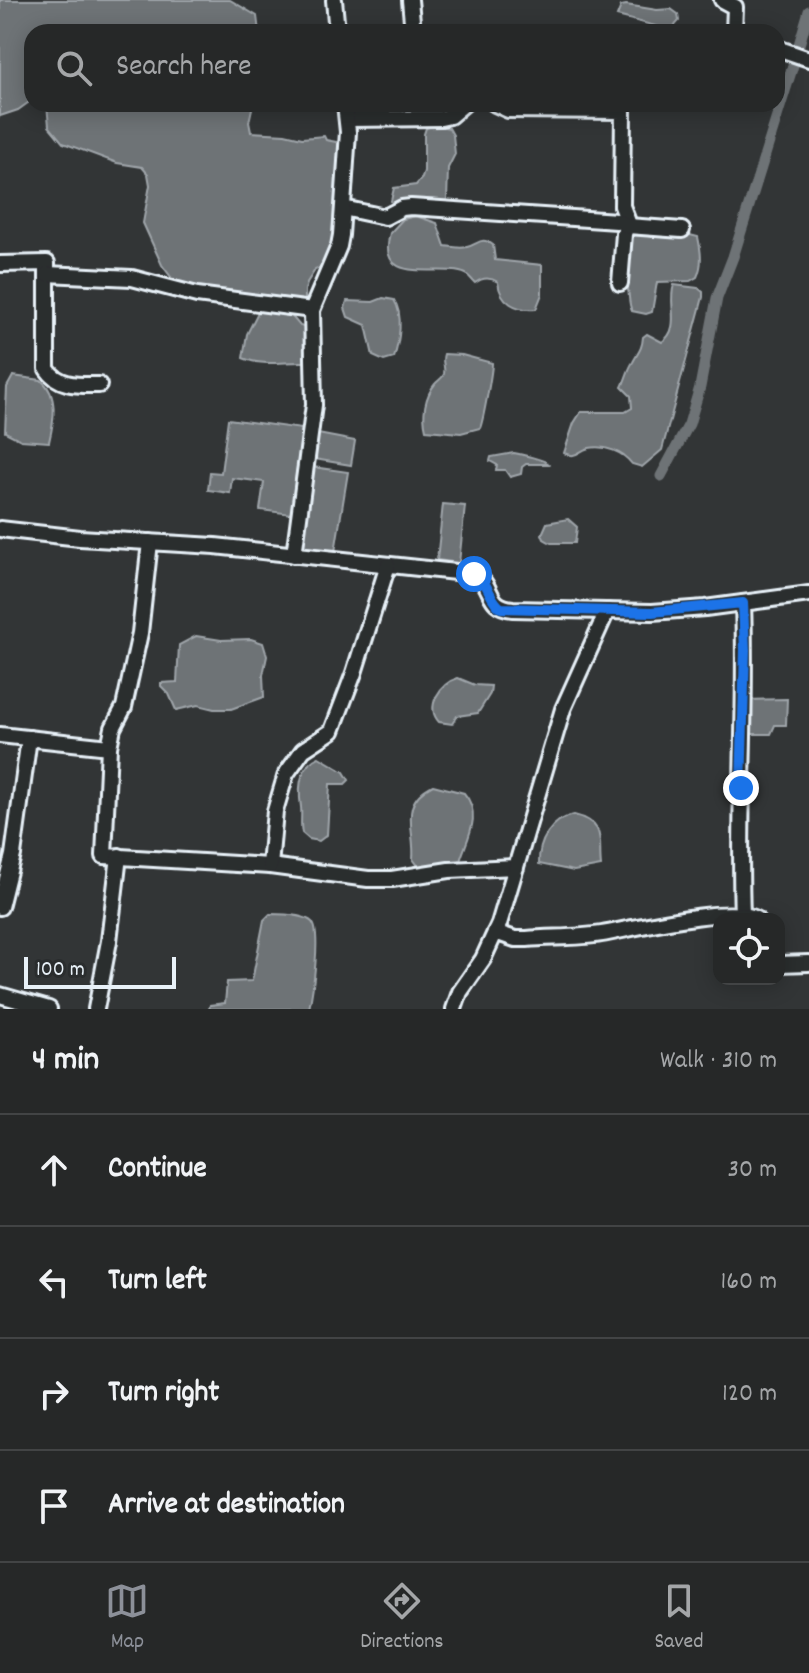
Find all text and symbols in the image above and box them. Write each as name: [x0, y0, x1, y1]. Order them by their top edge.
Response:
search box: [24, 24, 785, 112]
icon: search: [52, 46, 96, 90]
text: Search here: [116, 47, 252, 90]
route start: [456, 556, 492, 592]
route end: [723, 770, 759, 806]
map controls: [713, 913, 785, 985]
button: locate: [713, 913, 785, 985]
scale bar: [24, 953, 176, 989]
text: 100 m: [36, 955, 85, 986]
text: 4 min: [32, 1037, 99, 1086]
text: Walk · 310 m: [660, 1043, 777, 1080]
icon: ahead: [32, 1148, 76, 1192]
text: Continue: [108, 1149, 207, 1192]
text: 30 m: [727, 1152, 777, 1189]
icon: left: [32, 1260, 76, 1304]
text: Turn left: [108, 1261, 207, 1304]
text: 160 m: [721, 1264, 777, 1301]
icon: right: [32, 1372, 76, 1416]
text: Turn right: [108, 1373, 219, 1416]
text: 120 m: [722, 1376, 777, 1413]
icon: arrive: [32, 1484, 76, 1528]
text: Arrive at destination: [108, 1485, 345, 1528]
tab: Map: [105, 1579, 149, 1658]
tab: Directions: [360, 1579, 444, 1658]
tab: Saved: [654, 1579, 704, 1658]

